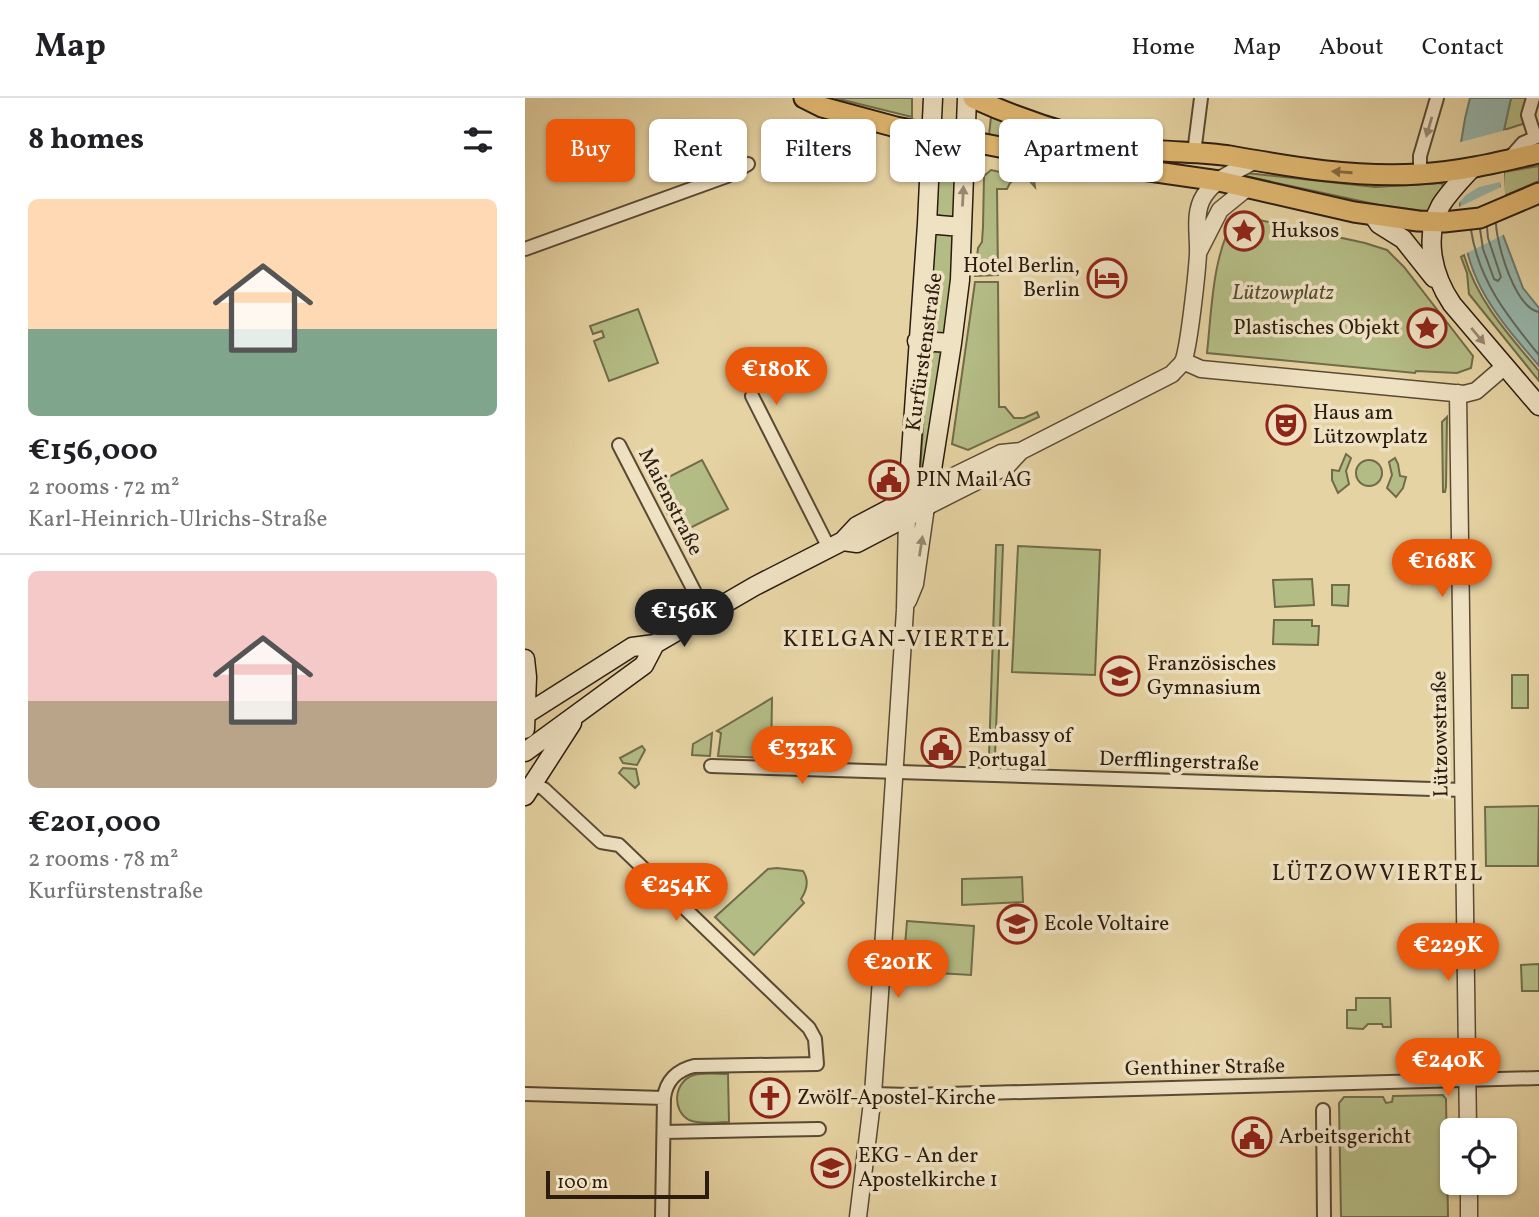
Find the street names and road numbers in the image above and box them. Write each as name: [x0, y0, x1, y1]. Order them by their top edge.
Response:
street label: Kurfürstenstraße: [900, 271, 950, 433]
street label: Maienstraße: [631, 443, 709, 561]
street label: Lützowstraße: [1425, 670, 1457, 798]
street label: Derfflingerstraße: [1098, 745, 1260, 779]
street label: Genthiner Straße: [1125, 1052, 1285, 1084]

